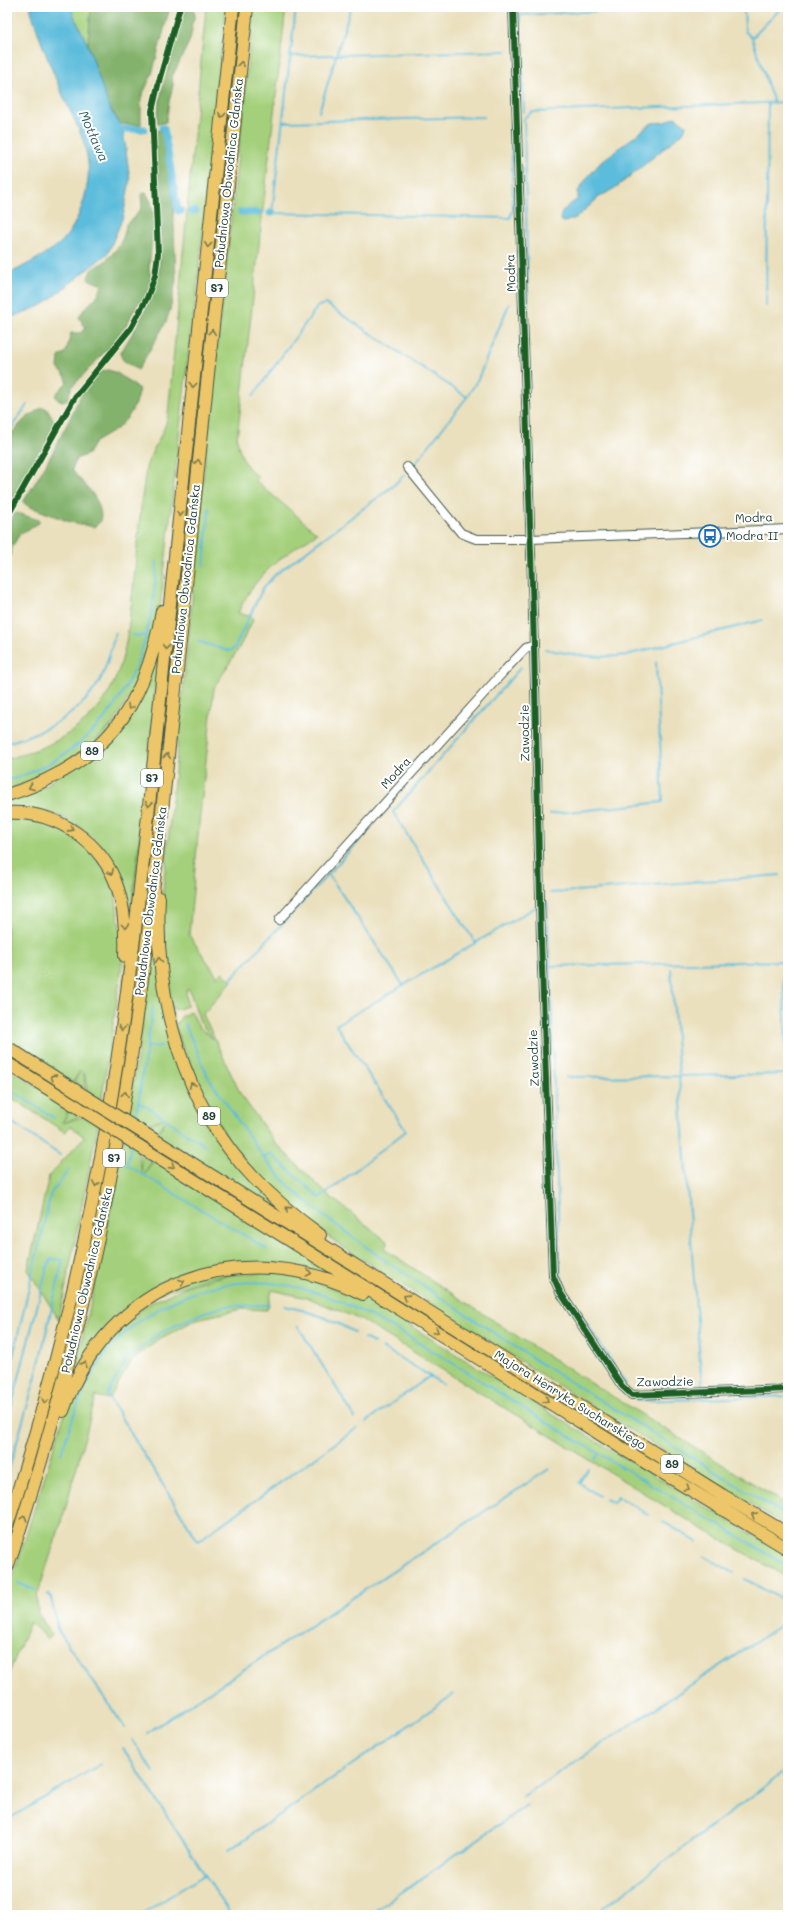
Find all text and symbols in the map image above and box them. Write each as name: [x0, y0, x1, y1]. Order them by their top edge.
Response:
one-way arrow: [236, 61, 245, 67]
street label: Południowa Obwodnica Gdańska: [210, 77, 246, 269]
water label: Motława: [76, 108, 113, 164]
one-way arrow: [217, 112, 226, 118]
one-way arrow: [204, 242, 213, 248]
street label: Modra: [501, 254, 519, 292]
road number: S7: [206, 279, 228, 297]
one-way arrow: [207, 329, 216, 335]
one-way arrow: [189, 382, 198, 388]
one-way arrow: [194, 459, 203, 465]
street label: Południowa Obwodnica Gdańska: [167, 483, 203, 675]
street label: Modra: [735, 508, 773, 526]
one-way arrow: [176, 511, 185, 517]
bus stop icon: Modra II: [697, 523, 723, 549]
place label: Modra II: [726, 527, 778, 543]
one-way arrow: [162, 644, 171, 650]
one-way arrow: [128, 703, 135, 710]
street label: Zawodzie: [516, 704, 532, 762]
road number: 89: [81, 742, 103, 760]
one-way arrow: [163, 753, 172, 759]
street label: Modra: [377, 753, 414, 792]
road number: S7: [141, 769, 163, 787]
one-way arrow: [28, 783, 35, 791]
one-way arrow: [145, 801, 154, 807]
street label: Południowa Obwodnica Gdańska: [130, 805, 170, 996]
one-way arrow: [66, 824, 73, 831]
one-way arrow: [106, 868, 113, 875]
one-way arrow: [121, 923, 130, 929]
one-way arrow: [155, 957, 164, 963]
one-way arrow: [118, 1025, 127, 1031]
street label: Zawodzie: [524, 1029, 542, 1087]
one-way arrow: [50, 1074, 57, 1081]
one-way arrow: [189, 1082, 197, 1089]
one-way arrow: [120, 1091, 129, 1098]
road number: 89: [198, 1107, 220, 1125]
road number: S7: [103, 1149, 125, 1167]
one-way arrow: [168, 1161, 175, 1169]
one-way arrow: [92, 1181, 100, 1187]
street label: Południowa Obwodnica Gdańska: [57, 1185, 115, 1374]
one-way arrow: [285, 1207, 292, 1214]
one-way arrow: [306, 1268, 312, 1276]
one-way arrow: [178, 1278, 185, 1286]
one-way arrow: [403, 1295, 410, 1302]
one-way arrow: [432, 1326, 439, 1334]
street label: Majora Henryka Sucharskiego: [492, 1346, 649, 1453]
one-way arrow: [80, 1361, 87, 1368]
street label: Zawodzie: [636, 1373, 694, 1389]
one-way arrow: [542, 1396, 549, 1403]
one-way arrow: [41, 1397, 50, 1404]
road number: 89: [661, 1455, 683, 1473]
one-way arrow: [683, 1484, 690, 1491]
one-way arrow: [751, 1512, 758, 1519]
one-way arrow: [19, 1514, 28, 1521]

